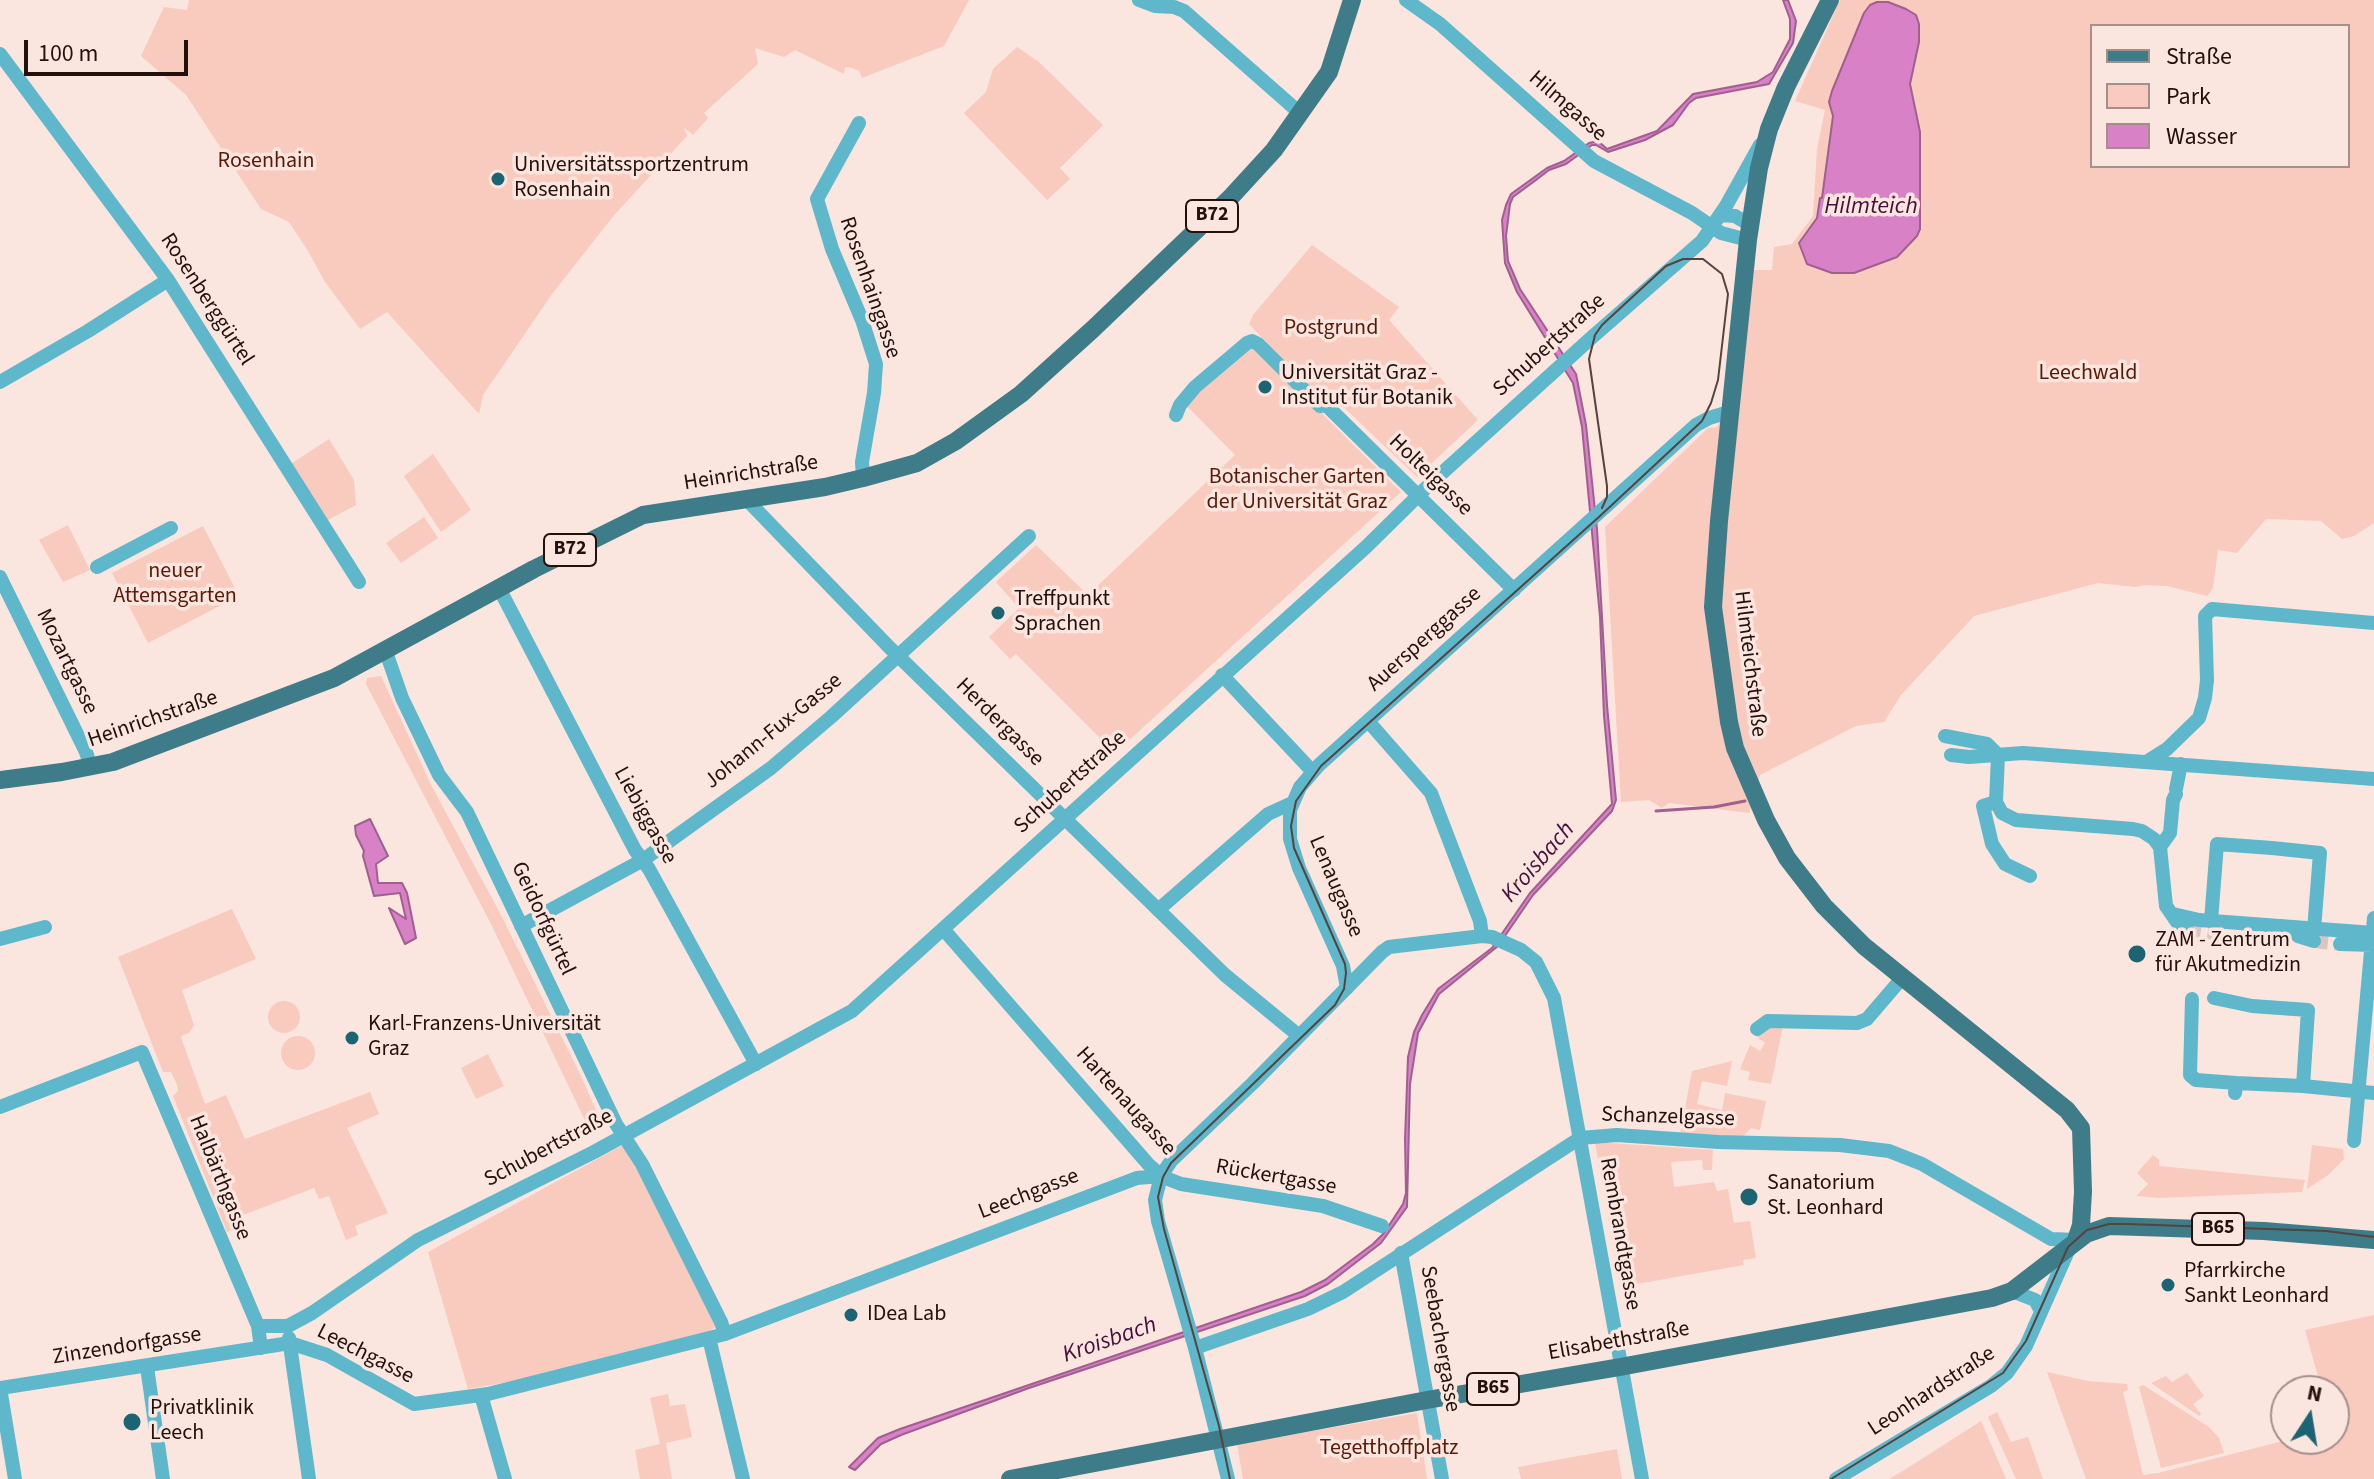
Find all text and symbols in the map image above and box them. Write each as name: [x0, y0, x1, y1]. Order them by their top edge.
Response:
scale bar: [28, 24, 192, 74]
legend: [2090, 24, 2350, 168]
text: 100 m: [38, 36, 98, 71]
text: Straße: [2166, 39, 2232, 74]
street label: Hilmgasse: [1523, 66, 1611, 148]
text: Park: [2166, 79, 2211, 114]
text: Wasser: [2166, 119, 2237, 154]
park label: Rosenhain: [218, 149, 314, 175]
place label: Universitätssportzentrum Rosenhain: [514, 153, 749, 204]
marker: Universitätssportzentrum Rosenhain: [489, 170, 507, 188]
water label: Hilmteich: [1824, 194, 1918, 222]
road number: B72: [1186, 200, 1238, 232]
street label: Rosenhaingasse: [832, 214, 906, 362]
street label: Rosenberggürtel: [153, 229, 259, 371]
street label: Schubertstraße: [1489, 289, 1611, 403]
park label: Postgrund: [1284, 316, 1378, 342]
place label: Universität Graz - Institut für Botanik: [1281, 361, 1453, 412]
park label: Leechwald: [2039, 361, 2137, 387]
marker: Universität Graz - Institut für Botanik: [1256, 378, 1274, 396]
street label: Holteigasse: [1383, 430, 1477, 522]
street label: Heinrichstraße: [682, 450, 820, 498]
park label: Botanischer Garten der Universität Graz: [1207, 465, 1387, 516]
road number: B72: [544, 534, 596, 566]
park label: neuer Attemsgarten: [113, 559, 237, 610]
street label: Auersperggasse: [1363, 582, 1487, 698]
place label: Treffpunkt Sprachen: [1014, 587, 1110, 638]
street label: Hilmteichstraße: [1727, 589, 1771, 739]
marker: Treffpunkt Sprachen: [989, 604, 1007, 622]
street label: Mozartgasse: [29, 605, 103, 719]
street label: Johann-Fux-Gasse: [700, 668, 848, 796]
street label: Herdergasse: [949, 673, 1049, 773]
street label: Heinrichstraße: [85, 685, 221, 755]
street label: Schubertstraße: [1010, 726, 1132, 840]
street label: Liebiggasse: [607, 763, 681, 869]
water label: Kroisbach: [1496, 817, 1582, 909]
street label: Lenaugasse: [1302, 832, 1368, 942]
street label: Geidorfgürtel: [504, 858, 580, 980]
place label: ZAM - Zentrum für Akutmedizin: [2155, 928, 2301, 980]
marker: ZAM - Zentrum für Akutmedizin: [2126, 943, 2148, 965]
place label: Karl-Franzens-Universität Graz: [368, 1012, 601, 1064]
marker: Karl-Franzens-Universität Graz: [343, 1029, 361, 1047]
street label: Hartenaugasse: [1069, 1042, 1181, 1162]
street label: Schanzelgasse: [1601, 1102, 1735, 1134]
street label: Schubertstraße: [480, 1104, 618, 1194]
street label: Halbärthgasse: [182, 1112, 256, 1244]
street label: Rückertgasse: [1214, 1154, 1338, 1202]
street label: Rembrandtgasse: [1593, 1156, 1645, 1312]
street label: Leechgasse: [975, 1164, 1083, 1226]
place label: Sanatorium St. Leonhard: [1767, 1171, 1884, 1222]
marker: Sanatorium St. Leonhard: [1738, 1186, 1760, 1208]
road number: B65: [2192, 1213, 2244, 1245]
place label: Pfarrkirche Sankt Leonhard: [2184, 1259, 2329, 1310]
street label: Seebachergasse: [1413, 1264, 1465, 1414]
marker: Pfarrkirche Sankt Leonhard: [2159, 1276, 2177, 1294]
place label: IDea Lab: [867, 1302, 946, 1328]
marker: IDea Lab: [842, 1306, 860, 1324]
water label: Kroisbach: [1059, 1311, 1161, 1371]
street label: Elisabethstraße: [1546, 1317, 1692, 1367]
street label: Leechgasse: [312, 1319, 418, 1391]
street label: Zinzendorfgasse: [51, 1322, 203, 1372]
street label: Leonhardstraße: [1864, 1341, 2000, 1443]
road number: B65: [1467, 1373, 1519, 1405]
north arrow: [2270, 1375, 2350, 1455]
text: N: [2304, 1376, 2325, 1411]
place label: Privatklinik Leech: [150, 1396, 254, 1448]
marker: Privatklinik Leech: [121, 1411, 143, 1433]
park label: Tegetthoffplatz: [1320, 1436, 1458, 1462]

